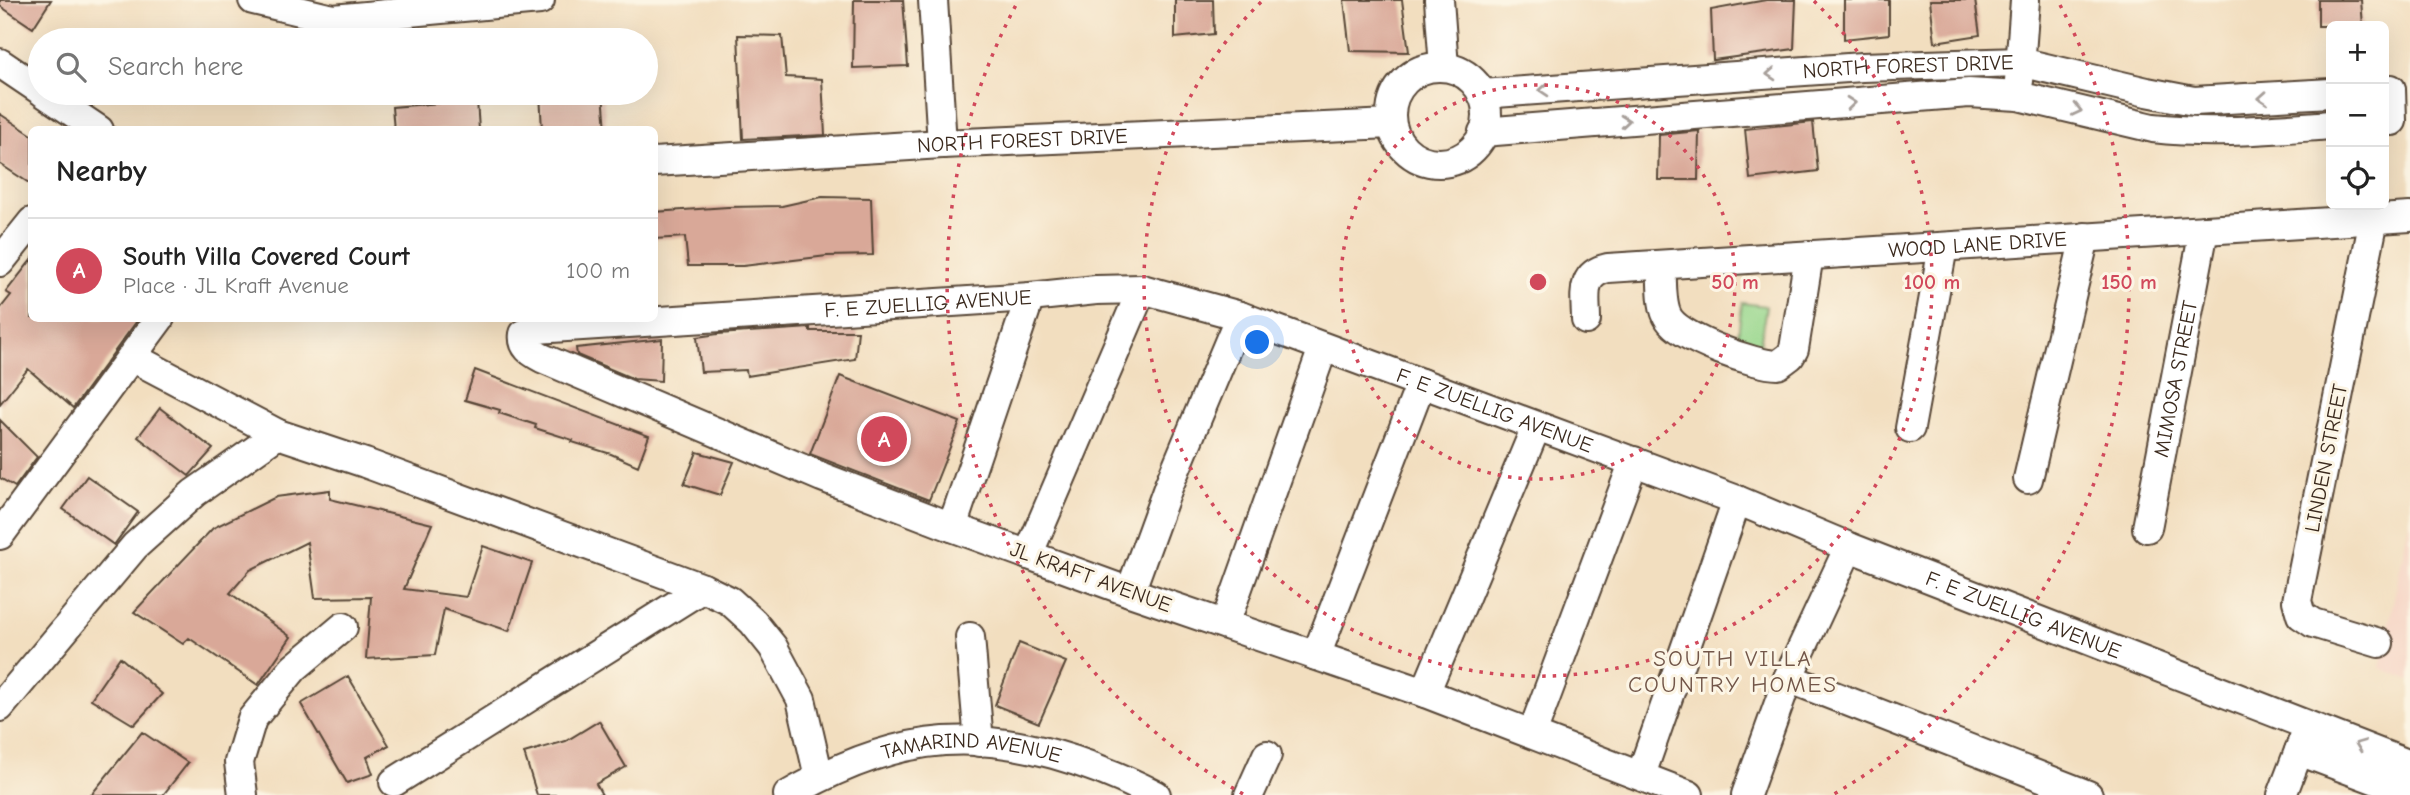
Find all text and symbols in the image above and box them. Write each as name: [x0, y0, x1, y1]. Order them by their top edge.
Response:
map controls: [2326, 21, 2389, 210]
button: +: [2326, 21, 2389, 84]
search box: [28, 28, 658, 105]
icon: search: [52, 48, 90, 86]
street label: NORTH FOREST DRIVE: [1802, 50, 2014, 83]
text: Search here: [108, 52, 243, 82]
one-way arrow: [1765, 66, 1776, 81]
one-way arrow: [1538, 82, 1549, 97]
button: −: [2326, 84, 2389, 147]
one-way arrow: [2257, 90, 2268, 105]
one-way arrow: [1846, 96, 1857, 111]
one-way arrow: [2071, 102, 2083, 116]
one-way arrow: [1619, 114, 1630, 129]
street label: NORTH FOREST DRIVE: [916, 124, 1128, 158]
button: locate: [2326, 147, 2389, 210]
text: Nearby: [56, 154, 147, 189]
street label: WOOD LANE DRIVE: [1887, 227, 2067, 262]
text: South Villa Covered Court: [123, 242, 410, 272]
text: A: [73, 257, 85, 284]
text: 100 m: [566, 257, 630, 284]
centre of rings: [1526, 270, 1550, 294]
text: 50 m: [1711, 270, 1759, 294]
text: 100 m: [1904, 270, 1960, 294]
text: 150 m: [2101, 270, 2157, 294]
text: Place · JL Kraft Avenue: [123, 272, 349, 299]
street label: F. E ZUELLIG AVENUE: [824, 285, 1032, 322]
street label: MIMOSA STREET: [2149, 298, 2202, 459]
your location: [1240, 325, 1274, 359]
street label: F. E ZUELLIG AVENUE: [1393, 363, 1596, 458]
street label: LINDEN STREET: [2300, 382, 2352, 534]
pin: A: [861, 413, 907, 465]
street label: JL KRAFT AVENUE: [1007, 537, 1175, 617]
street label: F. E ZUELLIG AVENUE: [1922, 566, 2124, 664]
district label: SOUTH VILLA COUNTRY HOMES: [1628, 645, 1838, 698]
street label: TAMARIND AVENUE: [878, 728, 1064, 768]
one-way arrow: [2354, 740, 2366, 754]

